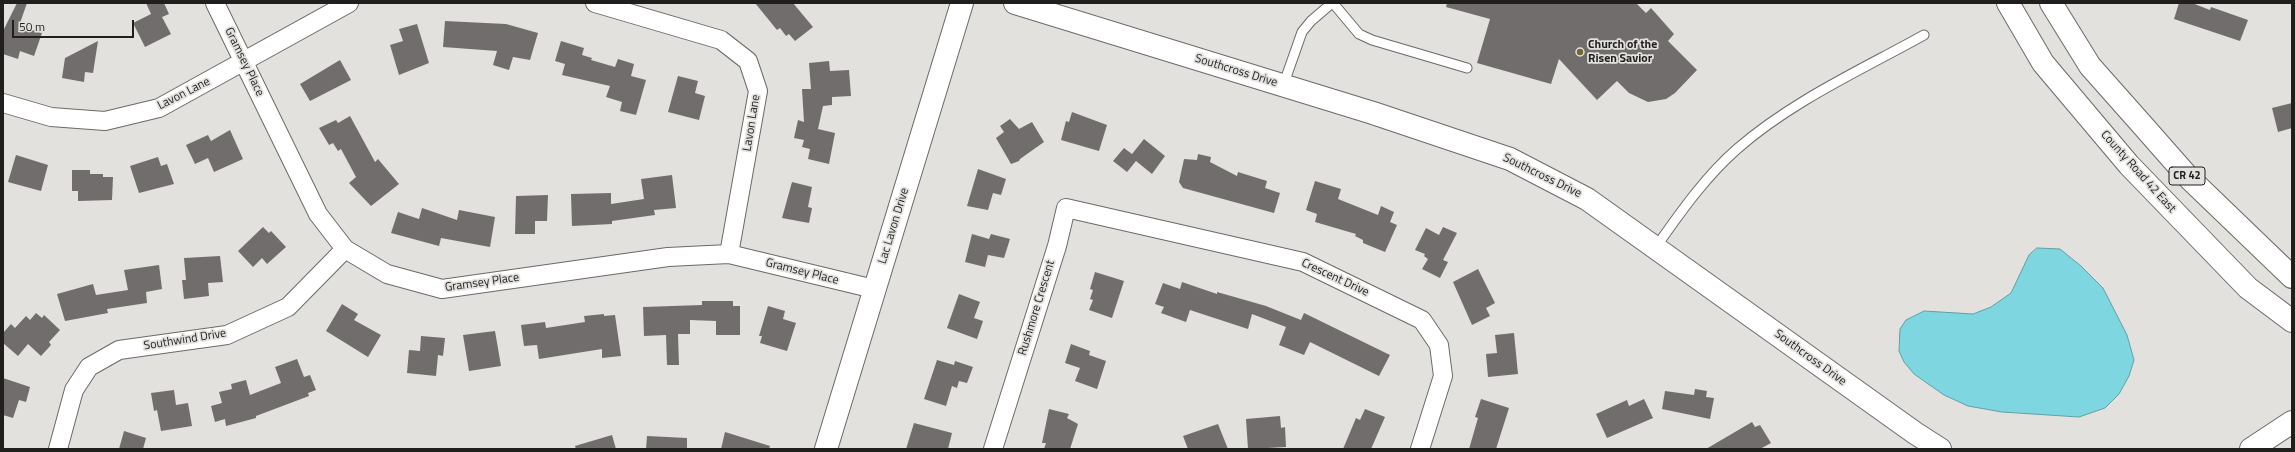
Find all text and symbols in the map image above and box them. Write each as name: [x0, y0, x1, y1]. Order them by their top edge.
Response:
scale bar: [14, 12, 136, 38]
text: 50 m: [19, 17, 45, 36]
street label: Gramsey Place: [221, 25, 267, 99]
place label: Church of the Risen Savior: [1588, 38, 1657, 66]
marker: Church of the Risen Savior: [1575, 47, 1585, 57]
street label: Southcross Drive: [1193, 52, 1279, 90]
street label: Lavon Lane: [155, 75, 213, 113]
street label: Lavon Lane: [740, 94, 764, 152]
street label: County Road 42 East: [2097, 128, 2179, 216]
street label: Southcross Drive: [1500, 151, 1584, 201]
road number: CR 42: [2169, 167, 2205, 185]
street label: Lac Lavon Drive: [876, 186, 912, 266]
street label: Gramsey Place: [764, 256, 840, 288]
street label: Crescent Drive: [1299, 256, 1371, 300]
street label: Rushmore Crescent: [1016, 259, 1058, 357]
street label: Gramsey Place: [444, 271, 520, 295]
street label: Southwind Drive: [143, 326, 227, 354]
street label: Southcross Drive: [1771, 327, 1849, 389]

